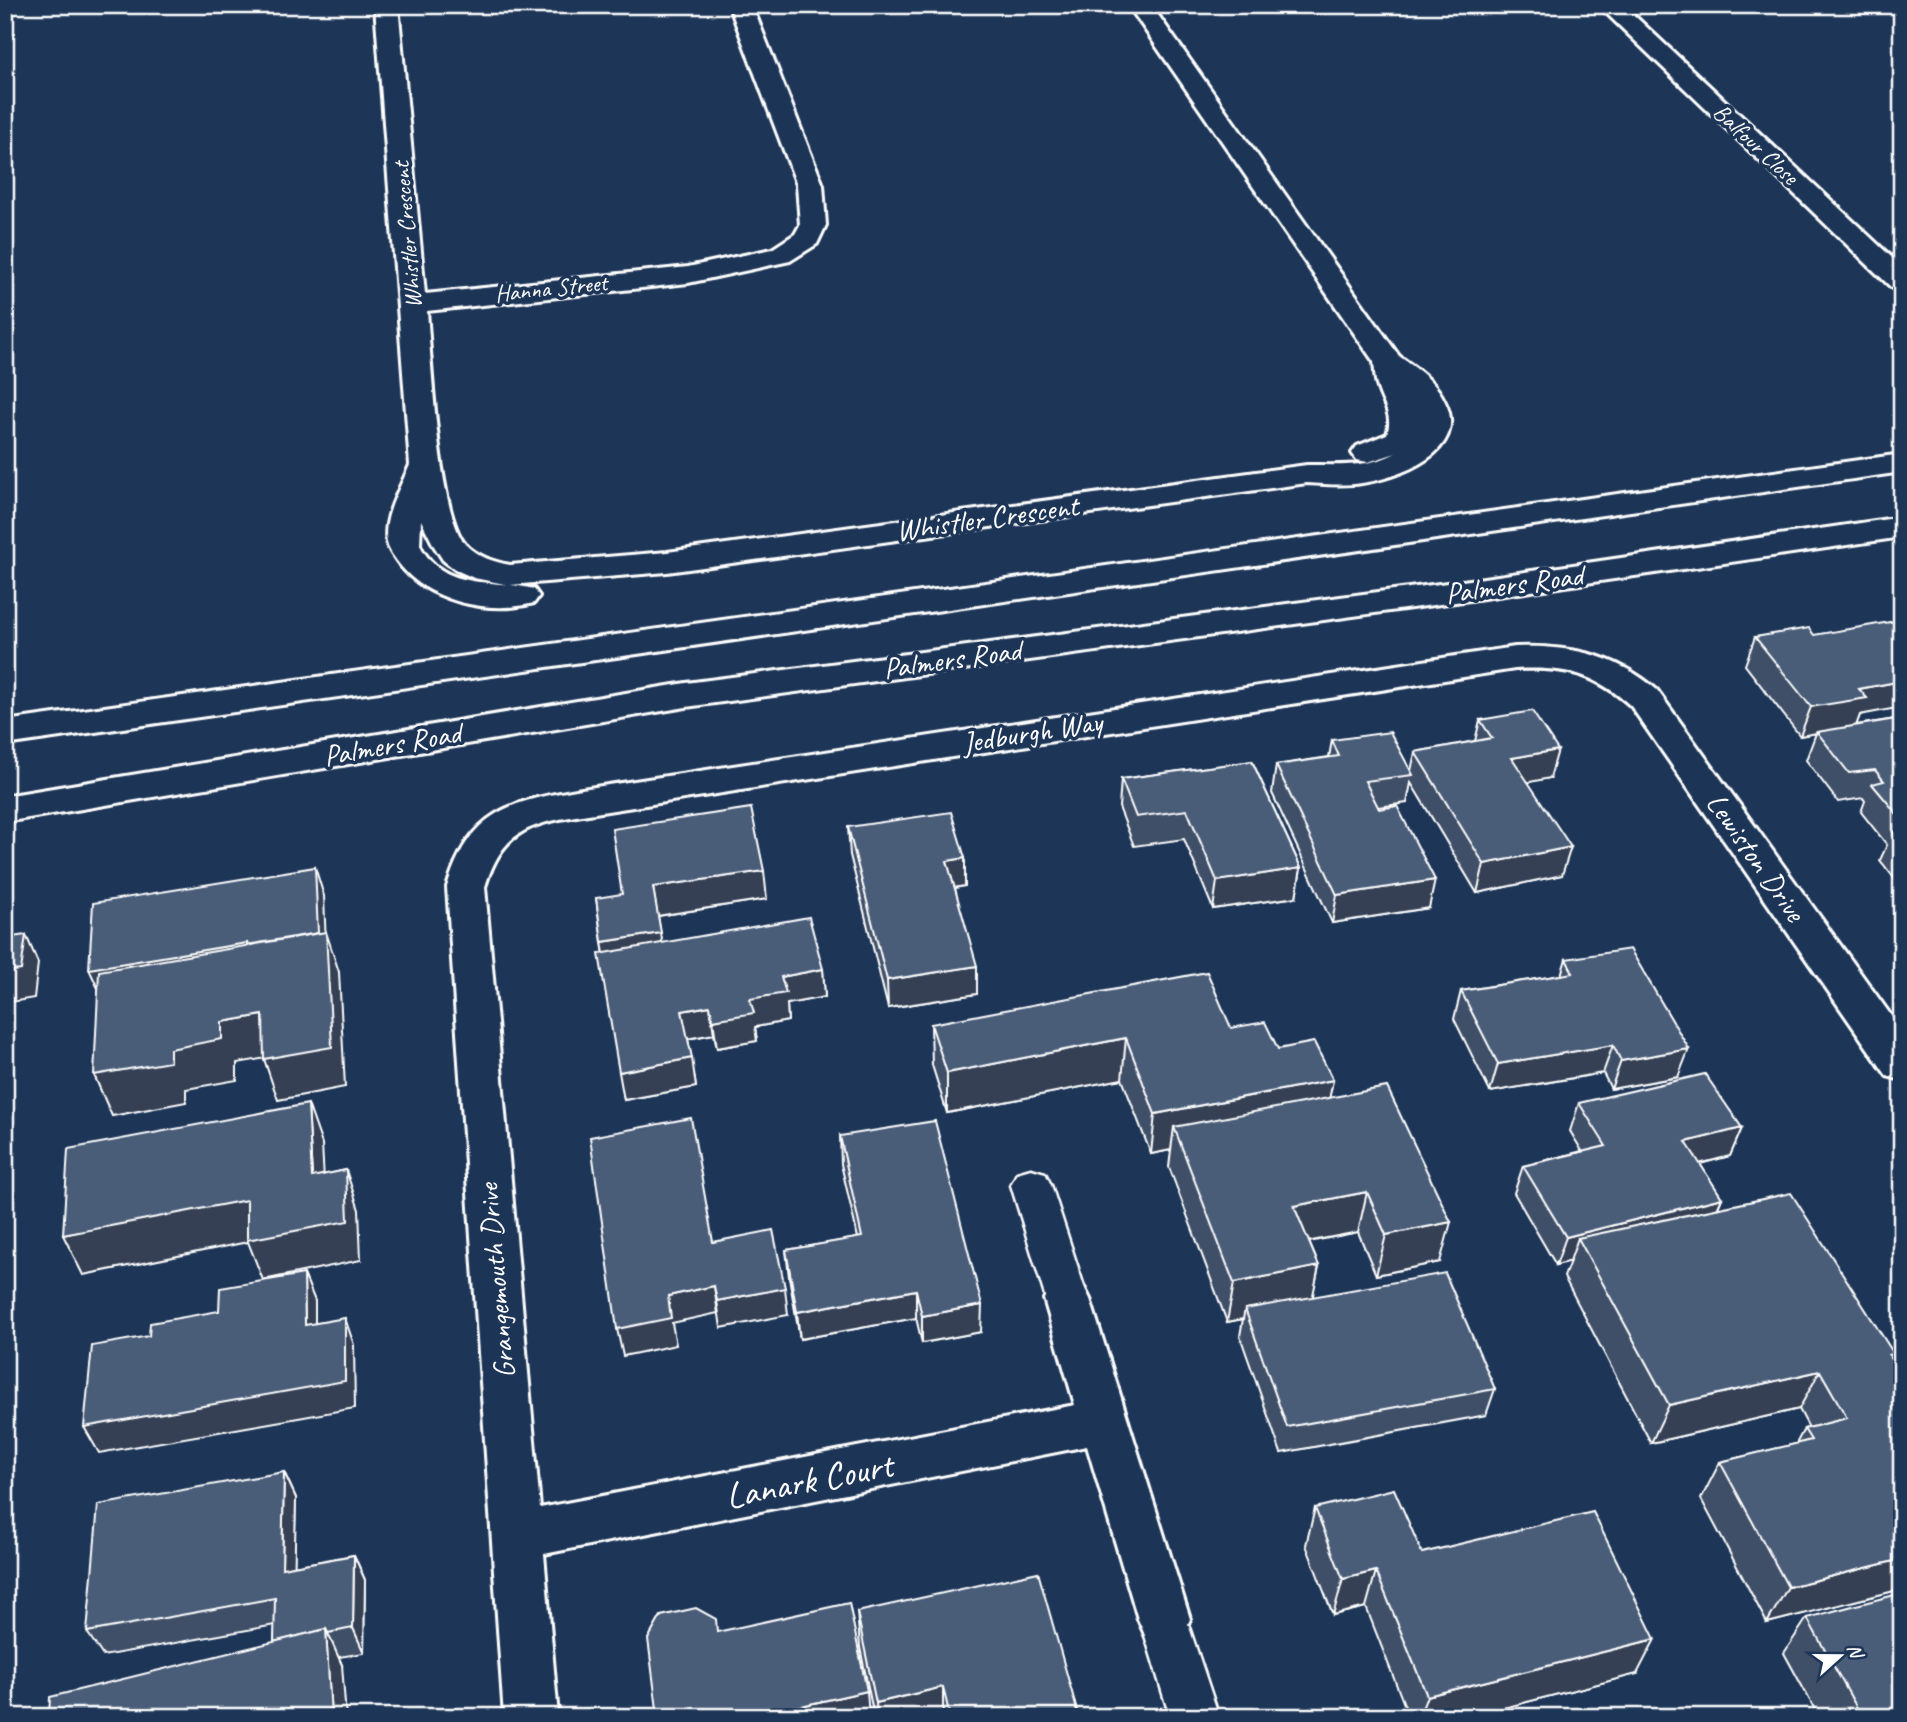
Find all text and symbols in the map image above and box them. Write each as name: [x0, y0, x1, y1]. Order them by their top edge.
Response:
street label: Balfour Close: [1707, 97, 1807, 193]
street label: Whistler Crescent: [385, 158, 428, 310]
street label: Hanna Street: [493, 267, 611, 309]
street label: Whistler Crescent: [893, 486, 1084, 550]
street label: Palmers Road: [1443, 555, 1589, 612]
street label: Palmers Road: [881, 630, 1027, 687]
street label: Jedburgh Way: [957, 702, 1107, 762]
street label: Palmers Road: [320, 713, 468, 775]
street label: Lewiston Drive: [1698, 785, 1815, 931]
street label: Grangemouth Drive: [468, 1180, 523, 1380]
street label: Lanark Court: [722, 1440, 900, 1519]
north arrow: [1806, 1620, 1876, 1690]
text: N: [1842, 1640, 1869, 1663]

